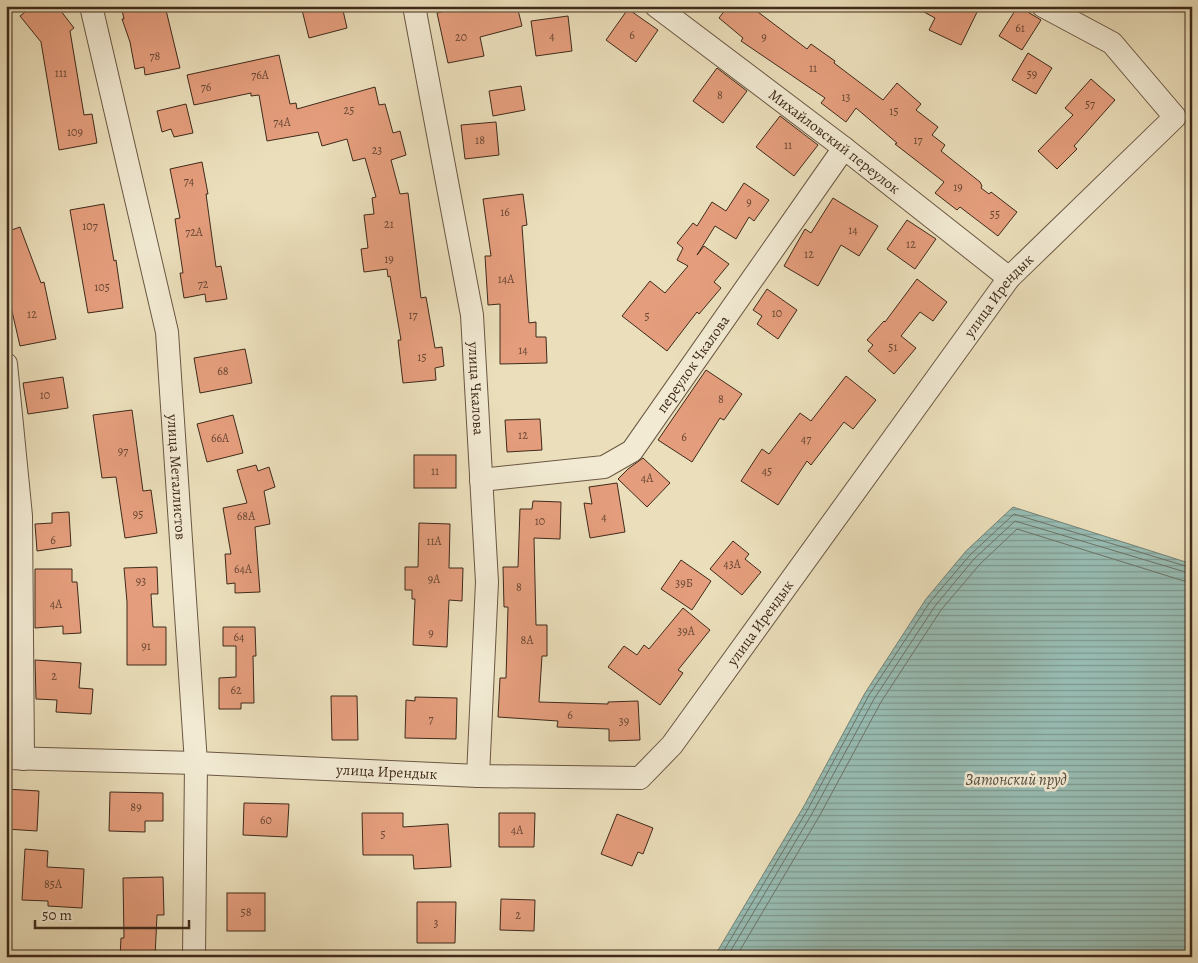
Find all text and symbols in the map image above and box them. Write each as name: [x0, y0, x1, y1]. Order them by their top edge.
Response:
house number: 61: [1015, 20, 1025, 36]
house number: 6: [629, 27, 635, 43]
house number: 4: [549, 28, 555, 44]
house number: 20: [455, 29, 467, 45]
house number: 9: [761, 29, 767, 45]
house number: 78: [150, 48, 161, 64]
house number: 11: [809, 60, 817, 76]
house number: 111: [55, 65, 67, 81]
house number: 59: [1027, 66, 1037, 82]
house number: 76А: [251, 67, 270, 83]
house number: 76: [201, 79, 212, 95]
street label: Михайловский переулок: [764, 85, 904, 199]
house number: 8: [717, 87, 723, 103]
house number: 13: [841, 89, 851, 105]
house number: 57: [1085, 96, 1096, 112]
house number: 25: [344, 102, 354, 118]
house number: 15: [889, 103, 899, 119]
house number: 74А: [273, 114, 292, 130]
house number: 109: [67, 124, 83, 140]
house number: 18: [475, 132, 485, 148]
house number: 17: [913, 132, 924, 148]
house number: 11: [784, 137, 792, 153]
house number: 23: [372, 142, 382, 158]
house number: 74: [184, 173, 195, 189]
house number: 19: [953, 179, 963, 195]
house number: 9: [746, 194, 752, 210]
house number: 16: [500, 204, 510, 220]
house number: 55: [990, 206, 1000, 222]
house number: 21: [384, 216, 394, 232]
house number: 107: [82, 218, 99, 234]
house number: 14: [848, 222, 858, 238]
house number: 72А: [185, 224, 204, 240]
house number: 12: [906, 236, 916, 252]
house number: 12: [804, 246, 814, 262]
street label: улица Ирендык: [959, 250, 1038, 342]
house number: 19: [384, 251, 394, 267]
house number: 14А: [498, 271, 515, 287]
house number: 72: [198, 276, 209, 292]
house number: 105: [94, 279, 110, 295]
house number: 10: [772, 305, 782, 321]
house number: 12: [27, 306, 37, 322]
house number: 17: [408, 307, 419, 323]
house number: 5: [644, 308, 650, 324]
street label: переулок Чкалова: [652, 311, 734, 417]
house number: 51: [888, 339, 898, 355]
street label: улица Чкалова: [463, 340, 489, 436]
house number: 14: [518, 342, 528, 358]
house number: 15: [417, 349, 427, 365]
house number: 68: [217, 363, 229, 379]
house number: 10: [40, 387, 50, 403]
house number: 8: [718, 391, 724, 407]
street label: улица Металлистов: [162, 413, 191, 540]
house number: 12: [518, 427, 528, 443]
house number: 6: [681, 429, 687, 445]
house number: 66А: [211, 430, 230, 446]
house number: 47: [801, 431, 812, 447]
house number: 97: [118, 443, 129, 459]
house number: 11: [431, 463, 439, 479]
house number: 45: [762, 463, 772, 479]
house number: 4А: [641, 470, 654, 486]
house number: 95: [133, 506, 143, 522]
house number: 68А: [237, 508, 256, 524]
house number: 4: [601, 509, 607, 525]
house number: 10: [535, 513, 545, 529]
house number: 6: [50, 532, 56, 548]
house number: 11А: [426, 533, 443, 549]
house number: 43А: [723, 556, 742, 572]
house number: 64А: [234, 561, 253, 577]
house number: 9А: [428, 571, 441, 587]
house number: 93: [136, 573, 146, 589]
house number: 39Б: [675, 575, 693, 591]
street label: улица Ирендык: [722, 576, 798, 671]
house number: 8: [516, 579, 522, 595]
house number: 4А: [50, 596, 63, 612]
house number: 39А: [677, 623, 696, 639]
house number: 9: [428, 625, 434, 641]
house number: 64: [234, 629, 245, 645]
house number: 8А: [521, 632, 534, 648]
house number: 91: [141, 638, 151, 654]
house number: 2: [51, 668, 57, 684]
house number: 62: [230, 682, 242, 698]
house number: 6: [567, 707, 573, 723]
house number: 7: [428, 711, 434, 727]
house number: 39: [619, 713, 629, 729]
street label: улица Ирендык: [335, 759, 438, 784]
water label: Затонский пруд: [965, 769, 1067, 791]
house number: 89: [130, 799, 142, 815]
house number: 60: [260, 812, 272, 828]
house number: 4А: [511, 822, 524, 838]
house number: 5: [380, 826, 386, 842]
house number: 85А: [44, 876, 63, 892]
scale bar: [35, 898, 189, 930]
house number: 58: [241, 904, 252, 920]
text: 50 m: [42, 905, 72, 925]
house number: 2: [515, 907, 521, 923]
house number: 3: [434, 915, 439, 931]

